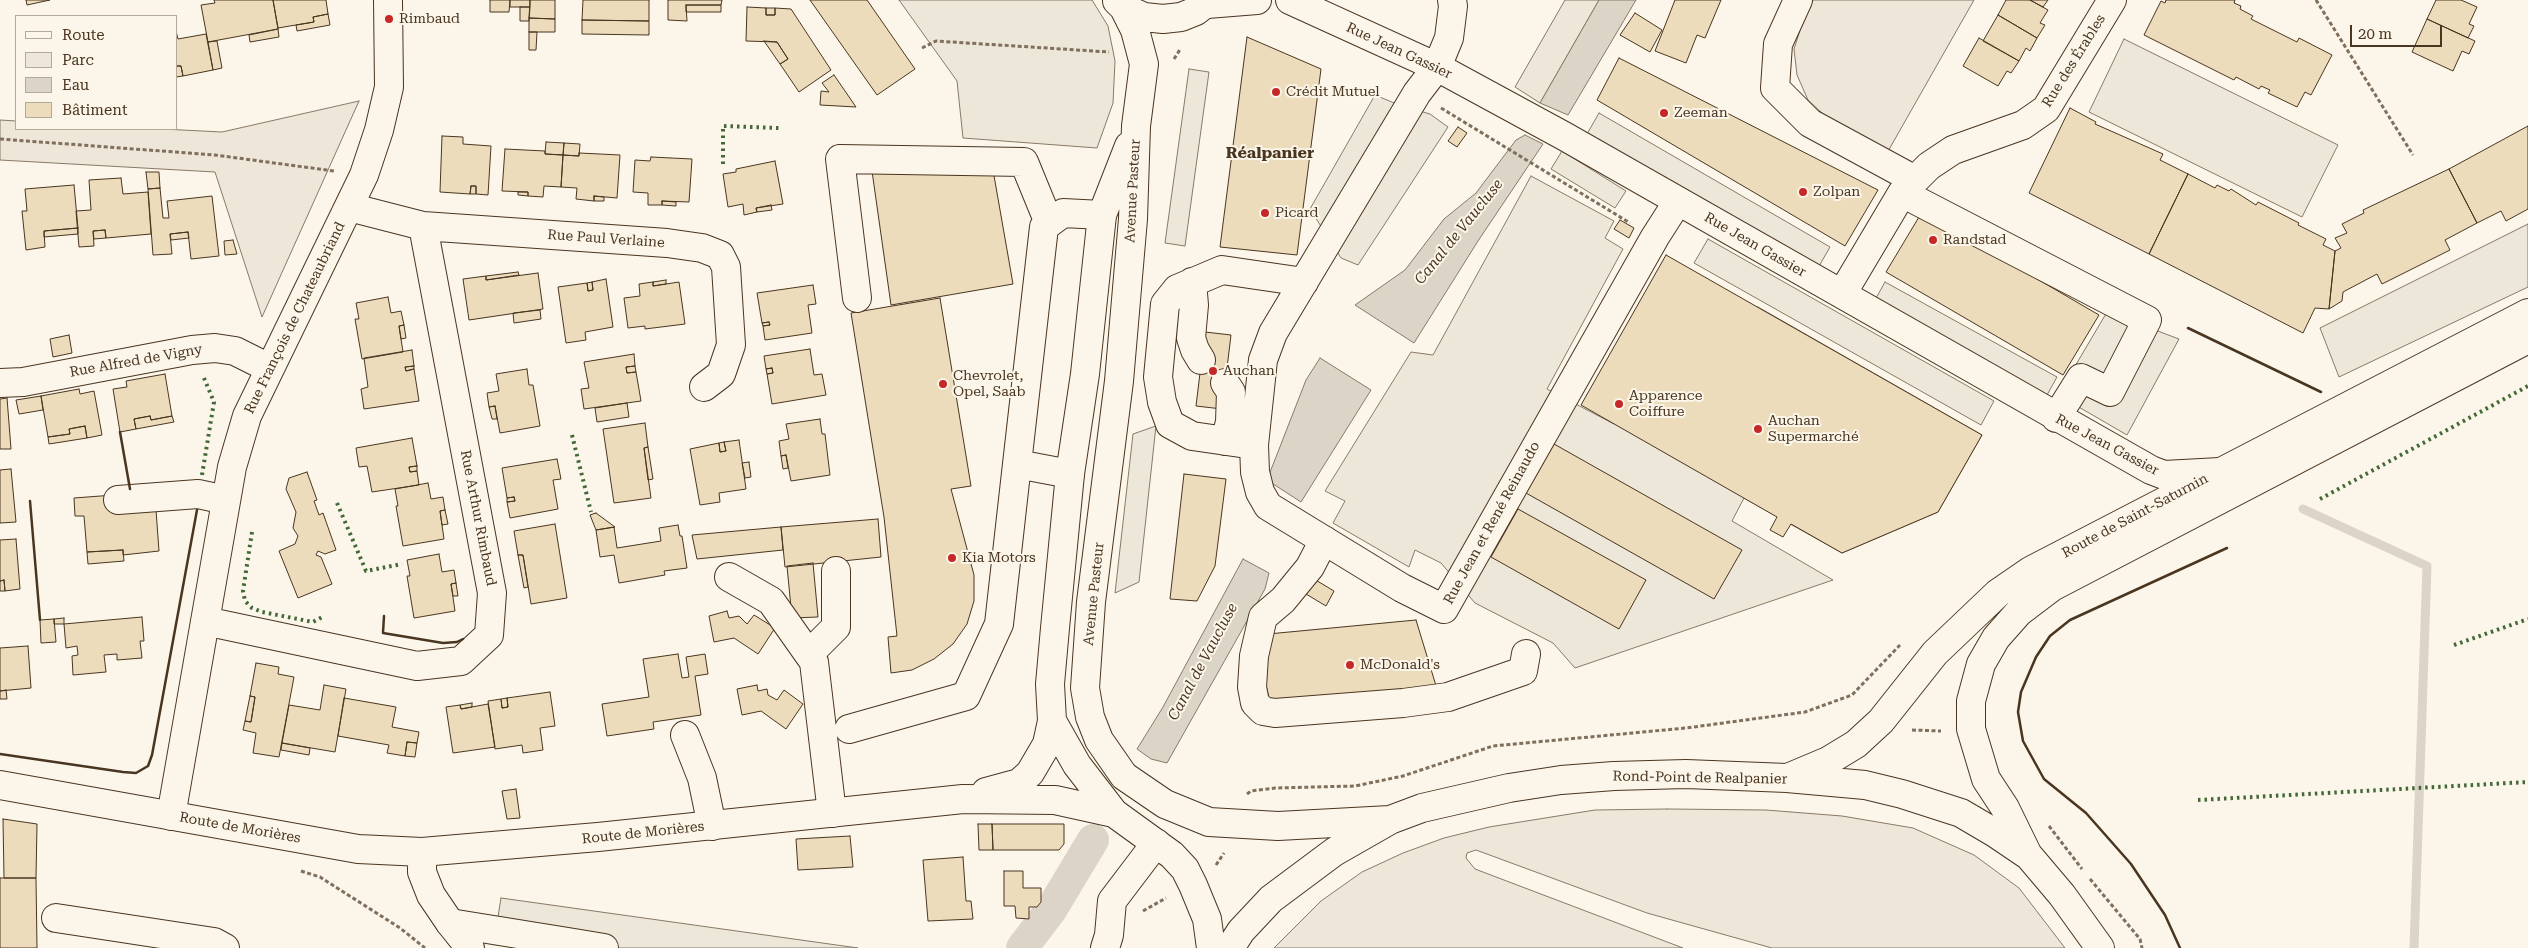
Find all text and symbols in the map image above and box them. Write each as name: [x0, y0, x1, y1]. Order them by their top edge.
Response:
place label: Rimbaud: [399, 11, 460, 27]
street label: Rue des Érables: [2039, 12, 2109, 110]
marker: Rimbaud: [383, 13, 395, 25]
legend: [15, 15, 178, 130]
scale bar: [2353, 15, 2446, 47]
street label: Rue Jean Gassier: [1343, 19, 1455, 83]
text: 20 m: [2358, 25, 2392, 43]
text: Route: [62, 26, 104, 44]
text: Parc: [62, 51, 94, 69]
text: Eau: [62, 76, 89, 94]
place label: Crédit Mutuel: [1286, 84, 1380, 100]
marker: Crédit Mutuel: [1270, 86, 1282, 98]
text: Bâtiment: [62, 101, 128, 119]
place label: Zeeman: [1674, 105, 1728, 121]
marker: Zeeman: [1658, 107, 1670, 119]
street label: Avenue Pasteur: [1122, 139, 1144, 243]
district label: Réalpanier: [1226, 143, 1314, 163]
water label: Canal de Vaucluse: [1411, 176, 1507, 288]
place label: Zolpan: [1813, 184, 1860, 200]
marker: Zolpan: [1797, 186, 1809, 198]
place label: Picard: [1275, 205, 1319, 221]
marker: Picard: [1259, 207, 1271, 219]
street label: Rue Jean Gassier: [1701, 209, 1809, 281]
street label: Rue François de Chateaubriand: [241, 219, 349, 417]
street label: Rue Paul Verlaine: [547, 227, 665, 251]
place label: Randstad: [1943, 232, 2006, 248]
marker: Randstad: [1927, 234, 1939, 246]
street label: Rue Alfred de Vigny: [68, 341, 204, 381]
place label: Auchan: [1223, 363, 1275, 379]
marker: Auchan: [1207, 365, 1219, 377]
place label: Chevrolet, Opel, Saab: [953, 368, 1025, 401]
marker: Chevrolet, Opel, Saab: [937, 378, 949, 390]
place label: Apparence Coiffure: [1629, 388, 1702, 421]
marker: Apparence Coiffure: [1613, 398, 1625, 410]
street label: Rue Jean Gassier: [2052, 411, 2162, 479]
place label: Auchan Supermarché: [1768, 413, 1859, 446]
marker: Auchan Supermarché: [1752, 423, 1764, 435]
street label: Rue Jean et René Reinaudo: [1440, 439, 1544, 607]
street label: Rue Arthur Rimbaud: [457, 449, 499, 587]
street label: Route de Saint-Saturnin: [2059, 470, 2211, 562]
street label: Avenue Pasteur: [1080, 541, 1108, 647]
place label: Kia Motors: [962, 550, 1036, 566]
marker: Kia Motors: [946, 552, 958, 564]
water label: Canal de Vaucluse: [1164, 600, 1242, 724]
place label: McDonald's: [1360, 657, 1440, 673]
marker: McDonald's: [1344, 659, 1356, 671]
street label: Rond-Point de Realpanier: [1613, 768, 1787, 788]
street label: Route de Morières: [178, 809, 302, 847]
street label: Route de Morières: [581, 818, 705, 848]

